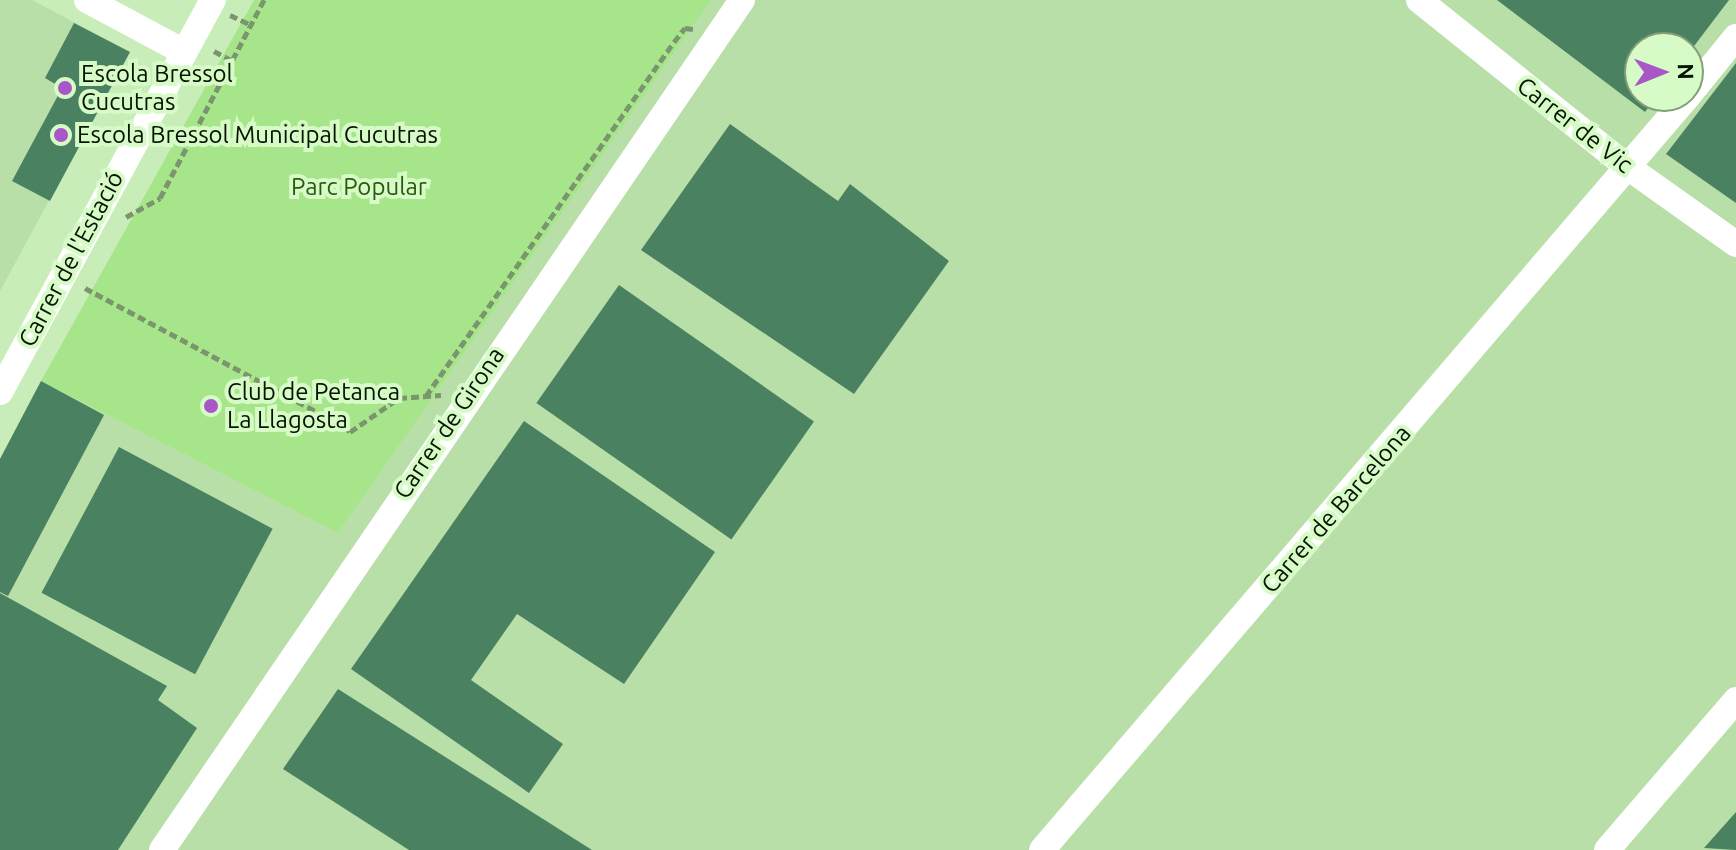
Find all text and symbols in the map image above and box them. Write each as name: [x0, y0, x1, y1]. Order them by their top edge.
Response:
north arrow: [1624, 32, 1704, 112]
place label: Escola Bressol Cucutras: [81, 60, 233, 116]
text: N: [1674, 63, 1699, 80]
street label: Carrer de Vic: [1511, 71, 1639, 179]
marker: Escola Bressol Cucutras: [56, 79, 74, 97]
place label: Escola Bressol Municipal Cucutras: [77, 121, 438, 149]
marker: Escola Bressol Municipal Cucutras: [52, 126, 70, 144]
street label: Carrer de l'Estació: [13, 166, 129, 352]
park label: Parc Popular: [291, 173, 427, 201]
street label: Carrer de Girona: [388, 342, 510, 504]
place label: Club de Petanca La Llagosta: [227, 378, 400, 434]
marker: Club de Petanca La Llagosta: [202, 397, 220, 415]
street label: Carrer de Barcelona: [1255, 419, 1417, 599]

